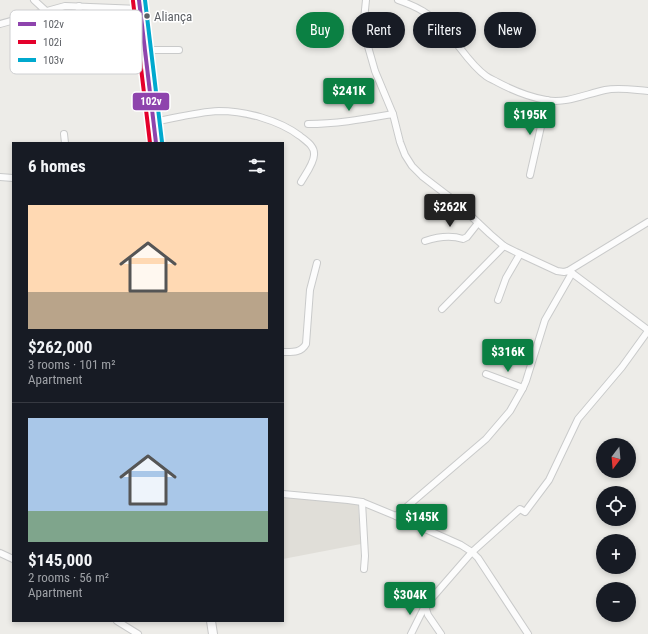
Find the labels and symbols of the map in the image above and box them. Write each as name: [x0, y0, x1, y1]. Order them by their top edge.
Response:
place label: Aliança: [154, 9, 192, 24]
legend: [10, 10, 142, 74]
marker: Aliança: [142, 11, 152, 21]
text: 102v: [43, 18, 64, 31]
text: 102i: [43, 36, 62, 49]
text: 103v: [43, 54, 64, 67]
pin: $241K: [321, 78, 377, 112]
line badge: 102v: [132, 92, 170, 111]
text: 102v: [140, 95, 162, 108]
pin: $195K: [502, 102, 558, 136]
pin: $262K: [422, 194, 478, 228]
pin: $316K: [480, 339, 536, 373]
north arrow: [596, 438, 636, 478]
pin: $145K: [394, 504, 450, 538]
pin: $304K: [382, 582, 438, 616]

